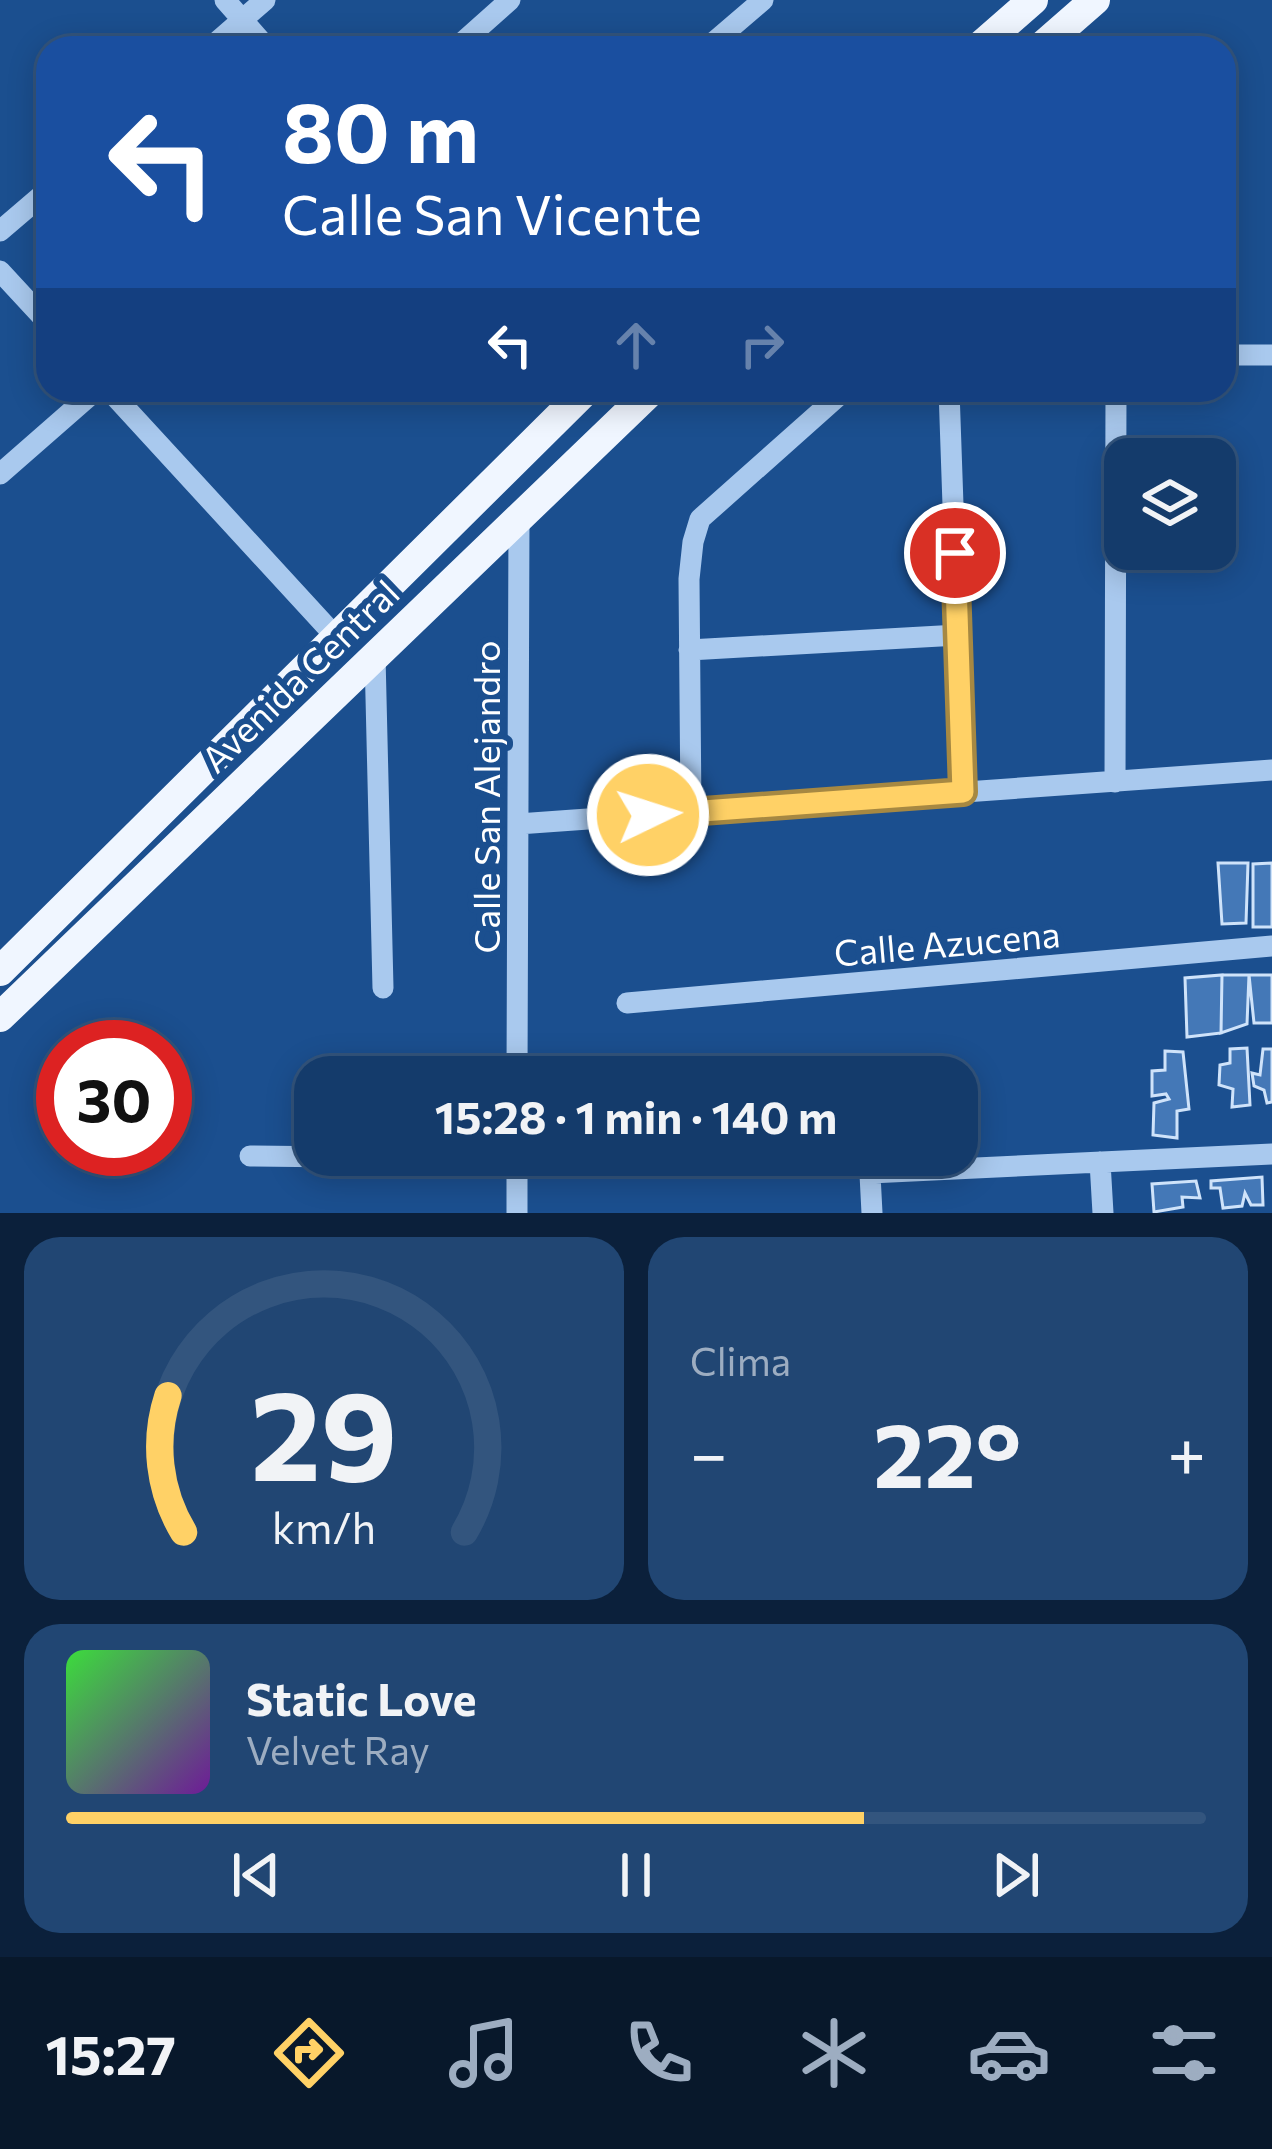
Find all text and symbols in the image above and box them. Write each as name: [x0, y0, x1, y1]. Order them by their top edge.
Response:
text: 80 m: [282, 78, 479, 180]
icon: left: [84, 84, 240, 240]
text: Calle San Vicente: [282, 180, 702, 246]
icon: left: [477, 312, 543, 378]
icon: ahead: [603, 312, 669, 378]
icon: right: [729, 312, 795, 378]
map controls: [1104, 438, 1236, 570]
button: layers: [1104, 438, 1236, 570]
pin: [904, 502, 1006, 604]
icon: arrive: [922, 520, 988, 586]
street label: Avenida Central: [191, 570, 407, 780]
street label: Calle San Alejandro: [463, 641, 507, 953]
position arrow: [585, 752, 711, 878]
street label: Calle Azucena: [832, 910, 1062, 974]
speed limit sign: 30: [36, 1020, 192, 1176]
text: 15:28 · 1 min · 140 m: [435, 1088, 837, 1143]
text: Clima: [690, 1336, 791, 1384]
text: 29: [250, 1354, 398, 1507]
text: 22°: [873, 1396, 1021, 1507]
text: −: [690, 1411, 728, 1492]
text: +: [1167, 1411, 1206, 1492]
text: km/h: [272, 1499, 376, 1552]
text: Static Love: [246, 1670, 476, 1725]
text: Velvet Ray: [246, 1725, 430, 1773]
icon: previous: [223, 1842, 289, 1908]
icon: pause: [603, 1842, 669, 1908]
icon: next: [983, 1842, 1049, 1908]
icon: directions: [267, 2011, 351, 2095]
icon: music: [442, 2011, 526, 2095]
icon: phone: [617, 2011, 701, 2095]
icon: climate: [792, 2011, 876, 2095]
icon: car: [967, 2011, 1051, 2095]
icon: filters: [1142, 2011, 1226, 2095]
text: 15:27: [46, 2020, 176, 2086]

